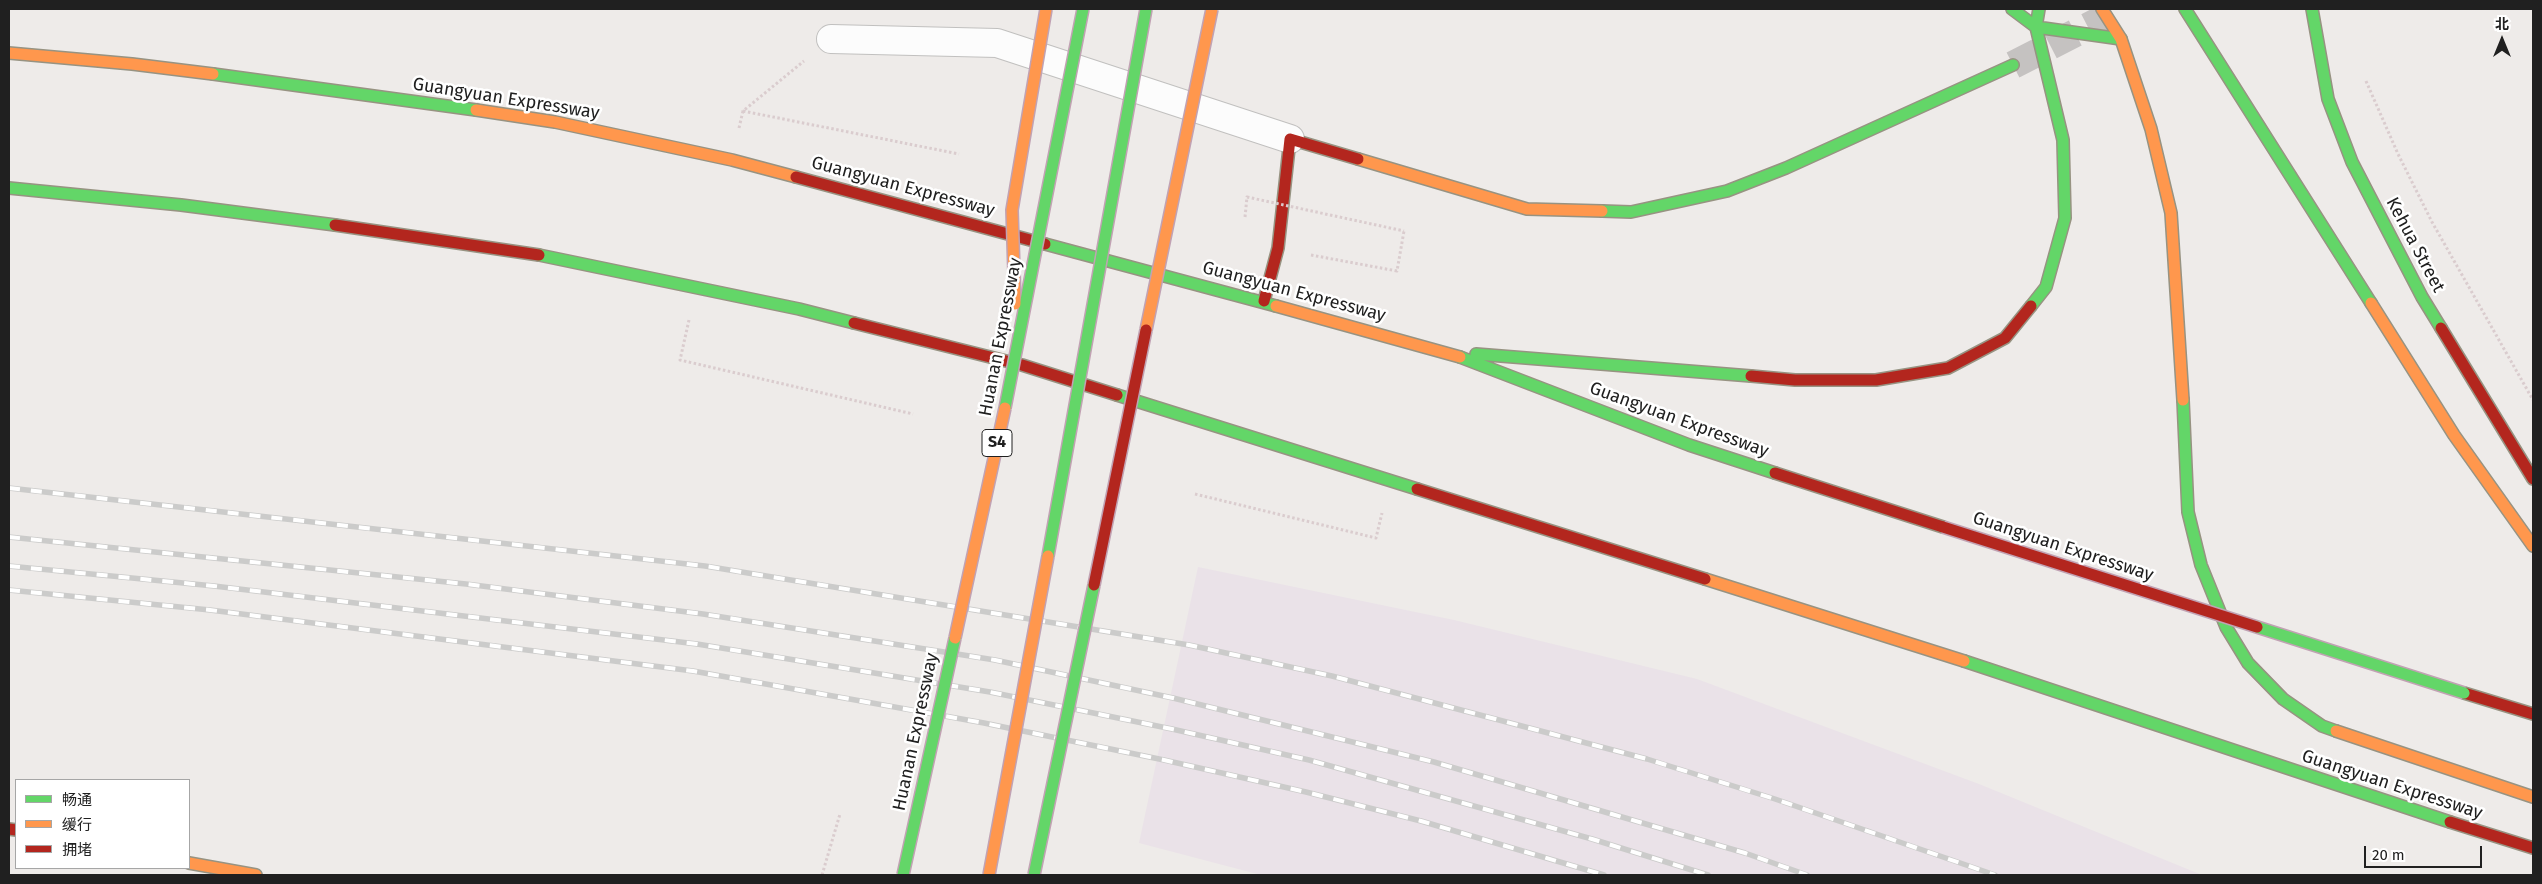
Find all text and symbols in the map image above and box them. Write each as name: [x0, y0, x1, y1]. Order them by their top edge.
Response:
north arrow: [2477, 15, 2527, 65]
text: 北: [2495, 16, 2509, 33]
street label: Guangyuan Expressway: [411, 74, 601, 124]
street label: Guangyuan Expressway: [809, 152, 997, 222]
street label: Kehua Street: [2381, 194, 2449, 296]
street label: Huanan Expressway: [975, 256, 1027, 418]
street label: Guangyuan Expressway: [1200, 257, 1388, 327]
street label: Guangyuan Expressway: [1587, 378, 1771, 462]
road number: S4: [982, 429, 1012, 456]
street label: Guangyuan Expressway: [1970, 508, 2156, 586]
street label: Huanan Expressway: [889, 651, 943, 813]
street label: Guangyuan Expressway: [2299, 746, 2485, 824]
legend: [15, 779, 190, 869]
text: 畅通: [62, 791, 92, 809]
text: 缓行: [62, 816, 92, 834]
scale bar: [2367, 836, 2484, 868]
text: 拥堵: [62, 841, 92, 859]
text: 20 m: [2372, 846, 2405, 864]

